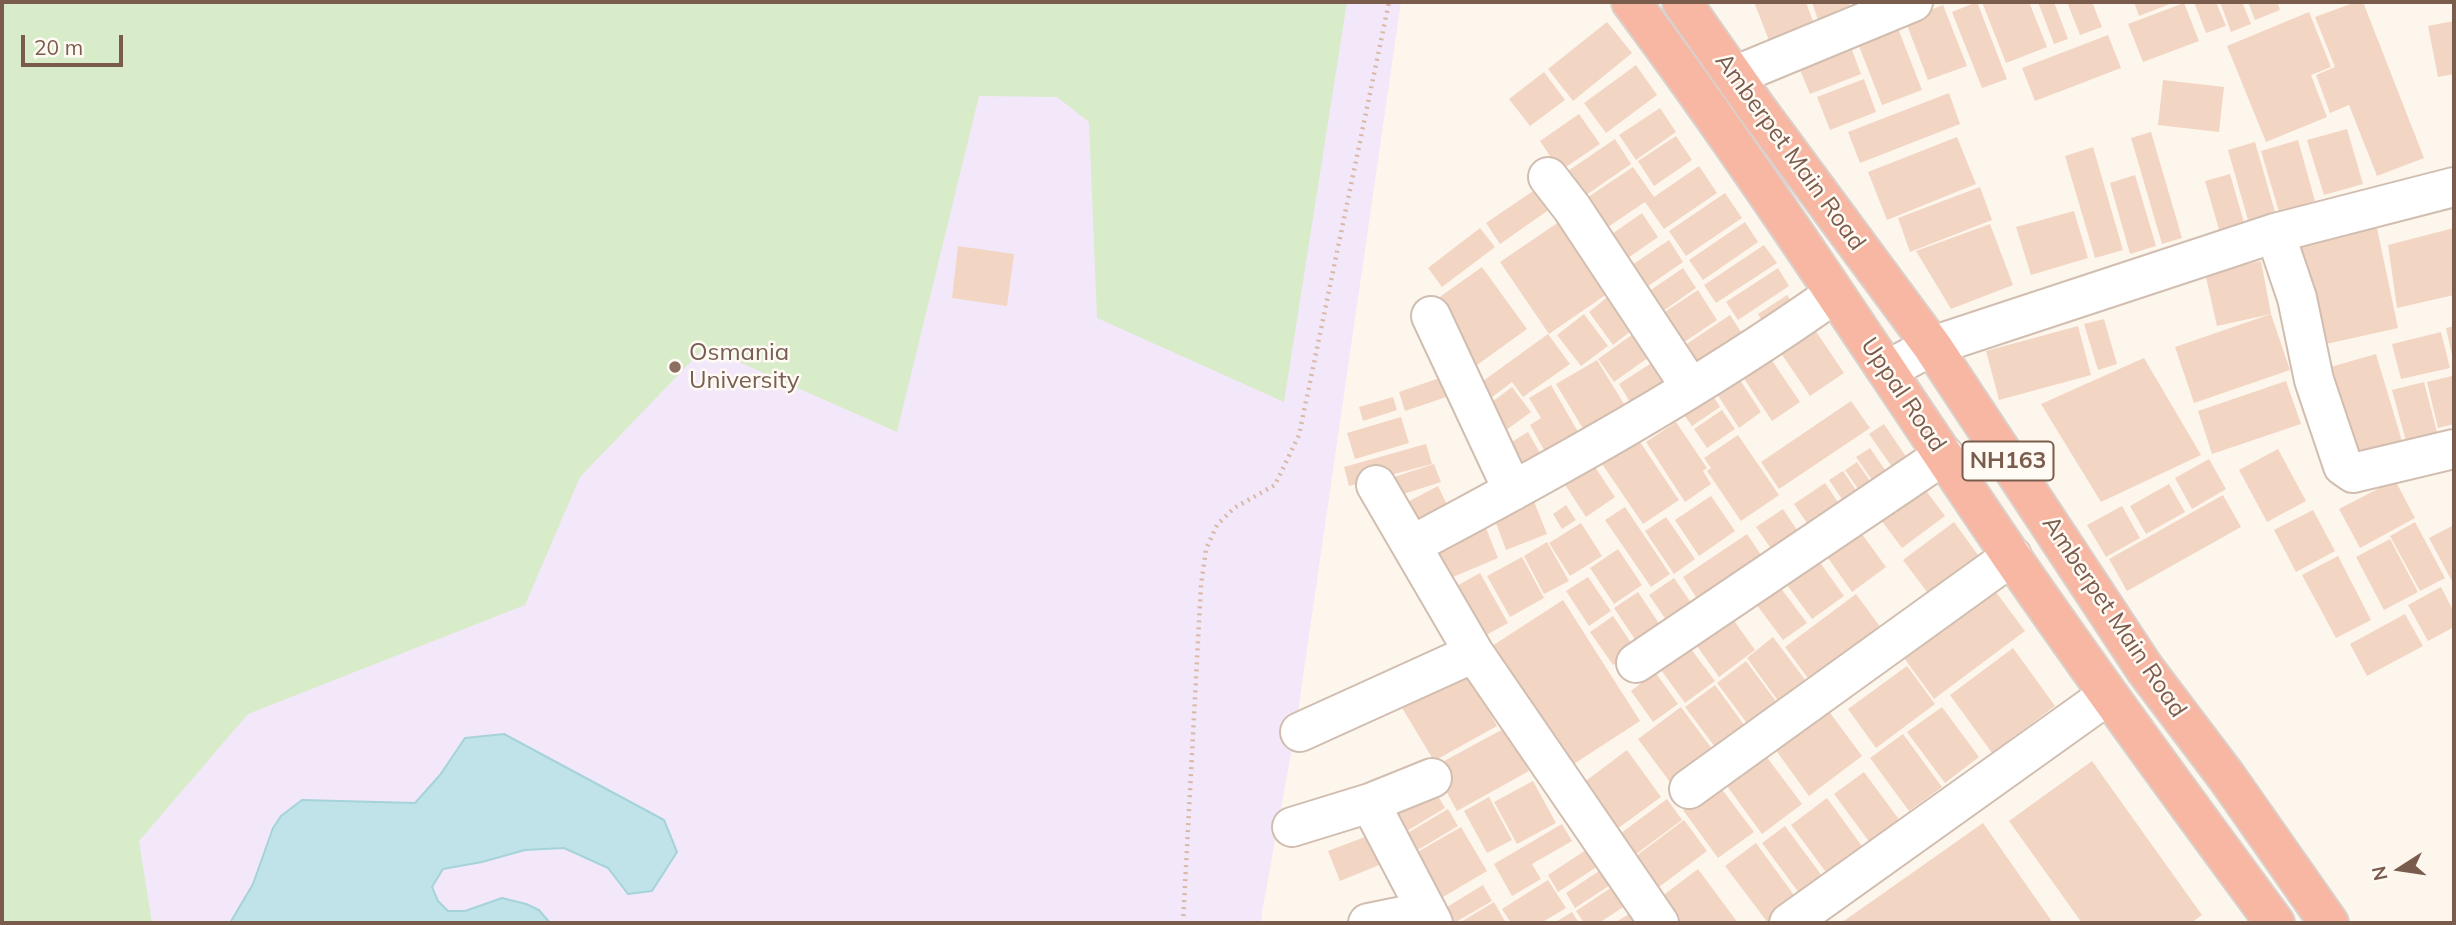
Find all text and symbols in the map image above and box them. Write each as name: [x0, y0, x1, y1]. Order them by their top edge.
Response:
scale bar: [24, 21, 126, 65]
text: 20 m: [34, 34, 83, 60]
street label: Amberpet Main Road: [1709, 48, 1871, 256]
street label: Uppal Road: [1854, 332, 1952, 458]
place label: Osmania University: [689, 339, 799, 395]
marker: Osmania University: [667, 359, 683, 375]
road number: NH163: [1962, 442, 2054, 481]
street label: Amberpet Main Road: [2036, 511, 2192, 723]
north arrow: [2365, 834, 2435, 904]
text: N: [2366, 864, 2393, 883]

